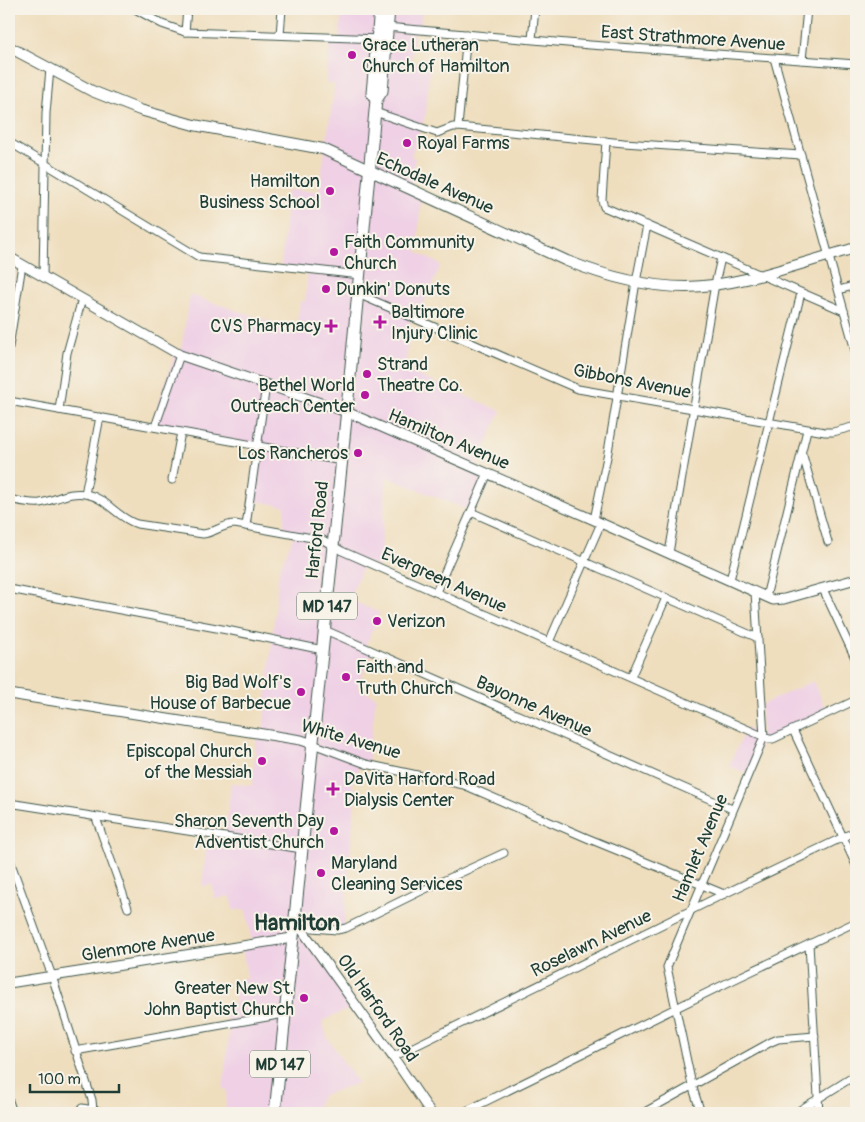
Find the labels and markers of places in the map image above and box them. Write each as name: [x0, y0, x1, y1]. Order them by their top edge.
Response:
place label: Grace Lutheran Church of Hamilton: [362, 34, 510, 78]
marker: Grace Lutheran Church of Hamilton: [346, 49, 358, 61]
place label: Royal Farms: [417, 132, 510, 155]
marker: Royal Farms: [401, 137, 413, 149]
place label: Hamilton Business School: [199, 170, 320, 214]
marker: Hamilton Business School: [324, 185, 336, 197]
place label: Faith Community Church: [344, 231, 475, 275]
marker: Faith Community Church: [328, 246, 340, 258]
place label: Dunkin' Donuts: [336, 278, 450, 301]
marker: Dunkin' Donuts: [320, 283, 332, 295]
place label: Baltimore Injury Clinic: [391, 301, 478, 345]
place label: CVS Pharmacy: [210, 315, 321, 338]
marker: Baltimore Injury Clinic: [373, 315, 387, 329]
marker: CVS Pharmacy: [325, 320, 337, 332]
place label: Strand Theatre Co.: [377, 353, 463, 397]
marker: Strand Theatre Co.: [361, 368, 373, 380]
place label: Bethel World Outreach Center: [230, 374, 356, 418]
marker: Bethel World Outreach Center: [359, 389, 371, 401]
place label: Los Rancheros: [238, 442, 348, 465]
marker: Los Rancheros: [352, 447, 364, 459]
place label: Verizon: [387, 610, 445, 633]
marker: Verizon: [371, 615, 383, 627]
place label: Faith and Truth Church: [356, 656, 453, 700]
place label: Big Bad Wolf's House of Barbecue: [149, 671, 291, 715]
marker: Faith and Truth Church: [340, 671, 352, 683]
marker: Big Bad Wolf's House of Barbecue: [295, 686, 307, 698]
place label: Episcopal Church of the Messiah: [126, 740, 252, 784]
marker: Episcopal Church of the Messiah: [256, 755, 268, 767]
place label: DaVita Harford Road Dialysis Center: [344, 768, 495, 812]
marker: DaVita Harford Road Dialysis Center: [326, 782, 340, 796]
place label: Sharon Seventh Day Adventist Church: [174, 810, 324, 854]
marker: Sharon Seventh Day Adventist Church: [328, 825, 340, 837]
place label: Maryland Cleaning Services: [331, 852, 463, 896]
marker: Maryland Cleaning Services: [315, 867, 327, 879]
place label: Greater New St. John Baptist Church: [144, 977, 294, 1021]
marker: Greater New St. John Baptist Church: [298, 992, 310, 1004]

